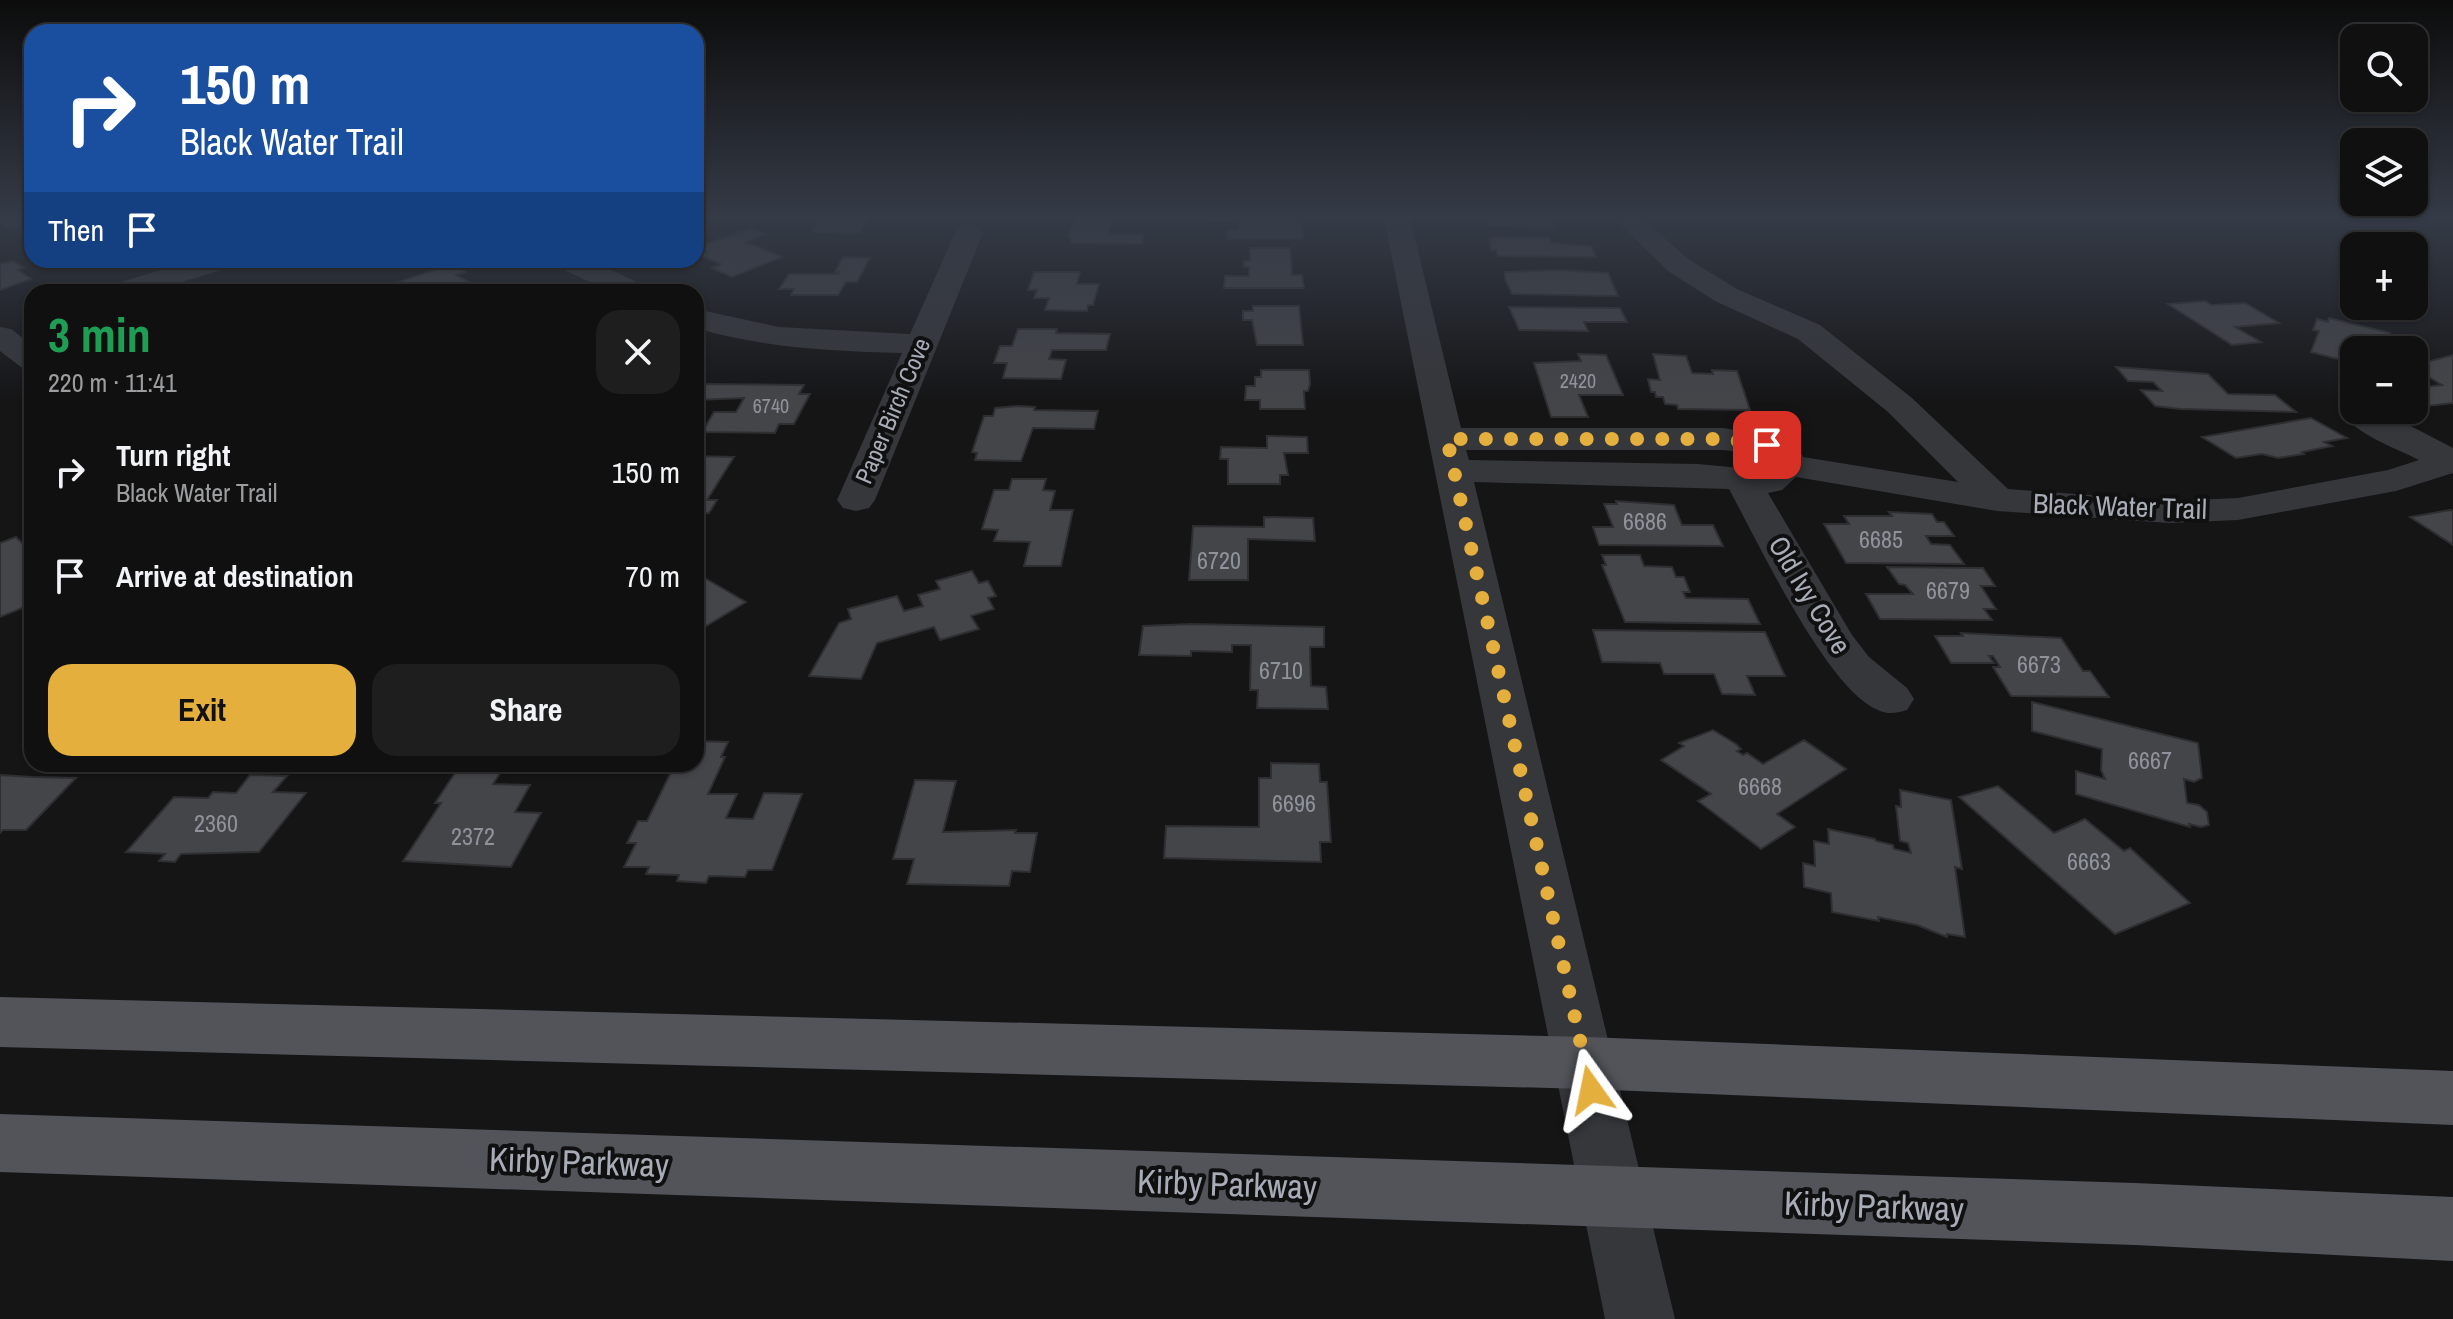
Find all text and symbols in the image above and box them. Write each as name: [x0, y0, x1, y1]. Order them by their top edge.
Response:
map controls: [2340, 24, 2428, 424]
button: search: [2340, 24, 2428, 112]
text: 150 m: [180, 46, 310, 121]
icon: right: [48, 56, 152, 160]
text: Black Water Trail: [180, 118, 404, 166]
button: layers: [2340, 128, 2428, 216]
icon: arrive: [120, 208, 164, 252]
text: Then: [48, 210, 104, 250]
button: +: [2340, 232, 2428, 320]
text: 3 min: [48, 302, 151, 367]
button: close: [596, 310, 680, 394]
street label: Paper Birch Cove: [847, 333, 937, 488]
button: −: [2340, 336, 2428, 424]
text: 220 m · 11:41: [48, 365, 177, 400]
house number: 2420: [1560, 367, 1596, 394]
house number: 6740: [753, 392, 789, 419]
pin: [1733, 411, 1801, 479]
icon: arrive: [1745, 423, 1789, 467]
text: Turn right: [116, 435, 230, 475]
icon: right: [48, 450, 92, 494]
text: 150 m: [612, 452, 680, 492]
text: Black Water Trail: [116, 475, 278, 510]
street label: Black Water Trail: [2032, 484, 2208, 528]
house number: 6686: [1623, 505, 1667, 537]
house number: 6685: [1859, 523, 1903, 555]
street label: Old Ivy Cove: [1760, 529, 1860, 661]
house number: 6720: [1197, 544, 1241, 576]
icon: arrive: [48, 554, 92, 598]
text: Arrive at destination: [116, 556, 354, 596]
text: 70 m: [625, 556, 680, 596]
house number: 6679: [1926, 574, 1970, 606]
house number: 6673: [2017, 648, 2061, 680]
house number: 6710: [1259, 654, 1303, 686]
button: Exit: [48, 664, 356, 756]
button: Share: [372, 664, 680, 756]
house number: 6667: [2128, 744, 2172, 776]
house number: 6668: [1738, 770, 1782, 802]
house number: 6696: [1272, 787, 1316, 819]
house number: 2360: [194, 807, 238, 839]
house number: 2372: [451, 820, 495, 852]
house number: 6663: [2067, 845, 2111, 877]
position arrow: [1549, 1048, 1633, 1132]
street label: Kirby Parkway: [488, 1136, 670, 1188]
street label: Kirby Parkway: [1136, 1158, 1318, 1210]
street label: Kirby Parkway: [1783, 1180, 1965, 1232]

